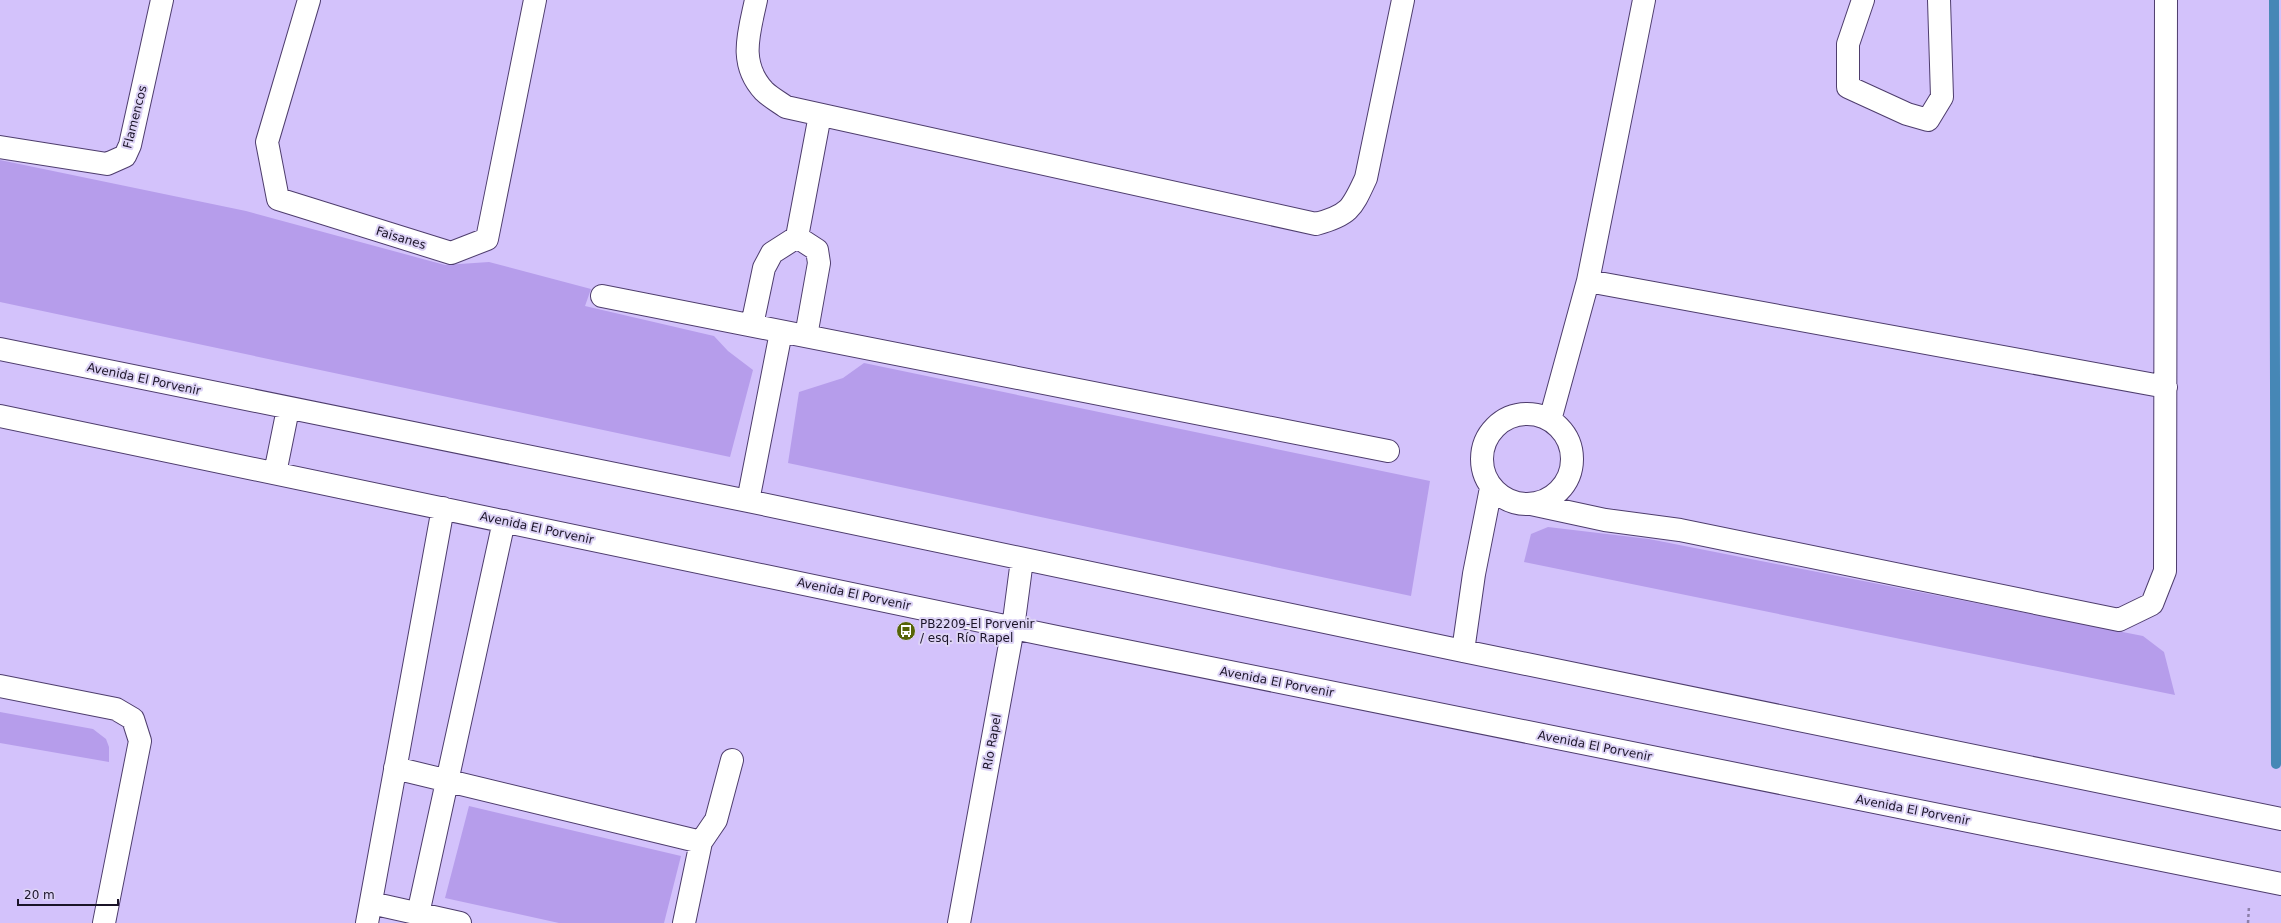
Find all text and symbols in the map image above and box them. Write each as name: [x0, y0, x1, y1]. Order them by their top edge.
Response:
street label: Flamencos: [120, 84, 150, 150]
street label: Faisanes: [374, 224, 428, 252]
street label: Avenida El Porvenir: [86, 360, 202, 398]
street label: Avenida El Porvenir: [479, 509, 595, 547]
street label: Avenida El Porvenir: [796, 575, 912, 613]
place label: PB2209-El Porvenir / esq. Río Rapel: [920, 617, 1035, 645]
bus stop icon: PB2209-El Porvenir / esq. Río Rapel: [895, 620, 917, 642]
street label: Avenida El Porvenir: [1219, 664, 1335, 700]
street label: Río Rapel: [980, 713, 1004, 771]
street label: Avenida El Porvenir: [1537, 728, 1653, 764]
street label: Avenida El Porvenir: [1855, 792, 1971, 828]
scale bar: [18, 881, 118, 907]
text: 20 m: [24, 888, 55, 902]

